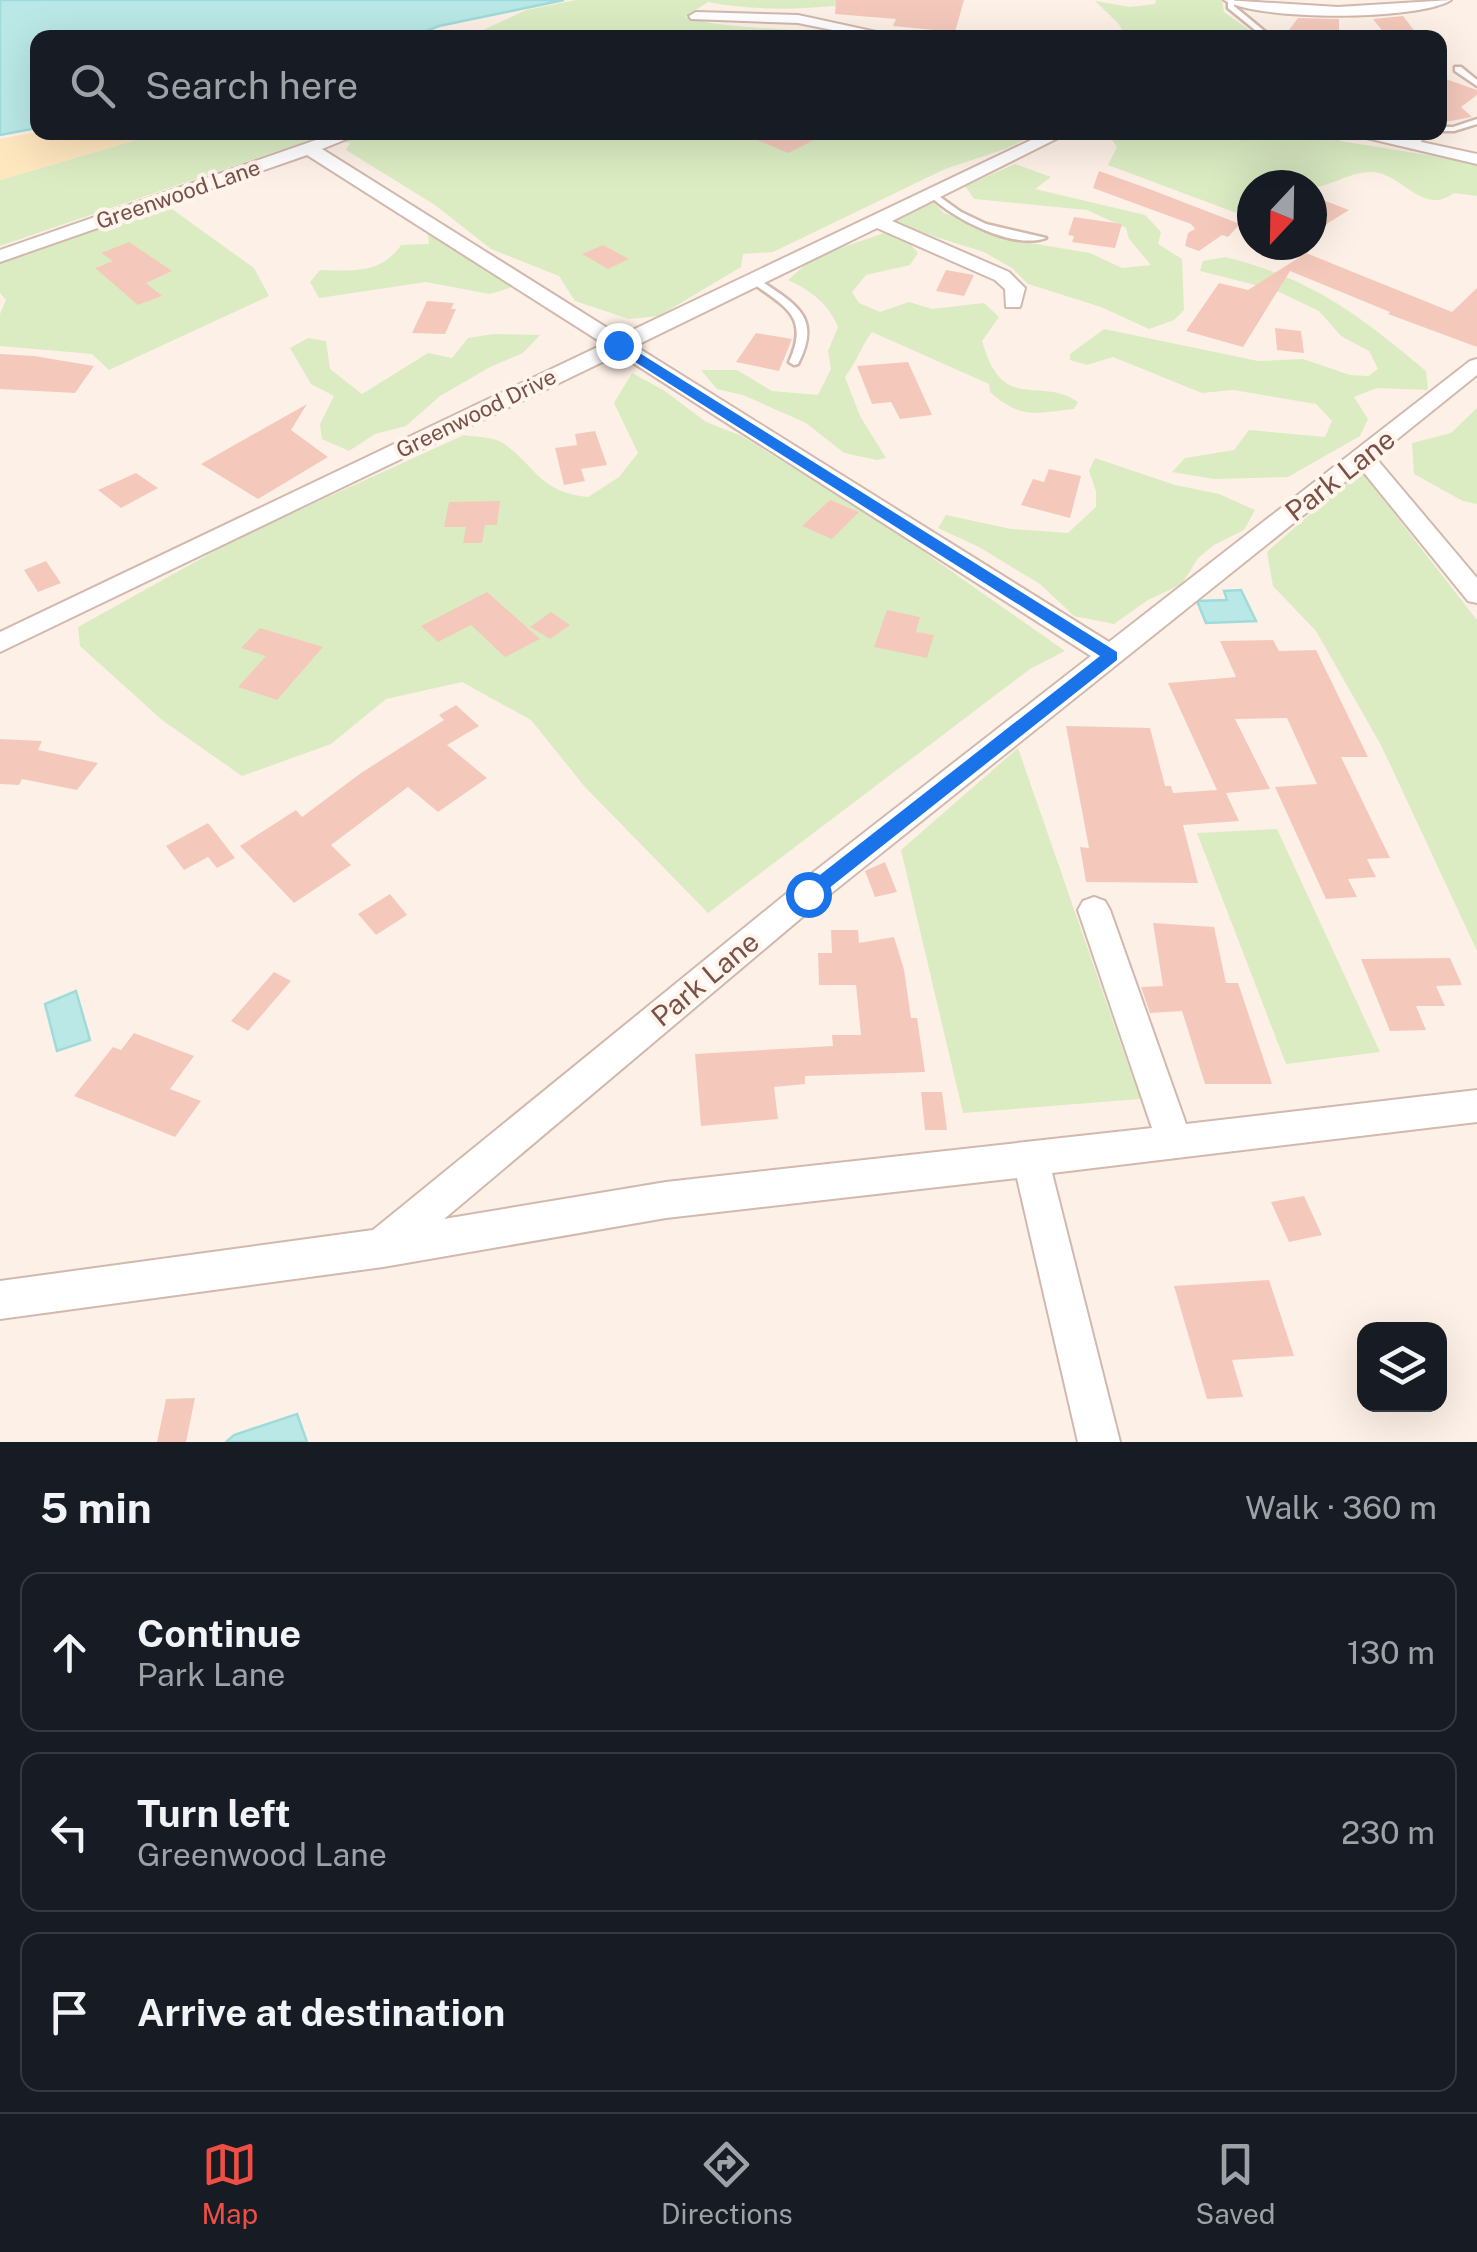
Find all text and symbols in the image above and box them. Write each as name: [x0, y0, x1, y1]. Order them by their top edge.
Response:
search box: [30, 30, 1447, 140]
icon: search: [65, 58, 120, 113]
text: Search here: [145, 63, 358, 108]
street label: Greenwood Lane: [93, 154, 263, 234]
north arrow: [1237, 170, 1327, 260]
route end: [596, 323, 642, 369]
street label: Greenwood Drive: [392, 363, 560, 463]
street label: Park Lane: [1278, 422, 1401, 528]
route start: [786, 872, 832, 918]
street label: Park Lane: [644, 924, 765, 1033]
map controls: [1357, 1322, 1447, 1412]
button: layers: [1357, 1322, 1447, 1412]
text: 5 min: [40, 1483, 152, 1532]
text: Walk · 360 m: [1245, 1489, 1437, 1526]
text: Continue: [137, 1611, 301, 1656]
icon: ahead: [42, 1625, 97, 1680]
text: 130 m: [1347, 1634, 1435, 1671]
text: Park Lane: [137, 1656, 285, 1693]
text: Turn left: [137, 1791, 291, 1836]
icon: left: [42, 1805, 97, 1860]
text: 230 m: [1341, 1814, 1435, 1851]
text: Greenwood Lane: [137, 1836, 387, 1873]
icon: arrive: [42, 1985, 97, 2040]
text: Arrive at destination: [137, 1990, 505, 2035]
tab: Map: [201, 2137, 258, 2230]
tab: Directions: [661, 2137, 793, 2230]
tab: Saved: [1195, 2137, 1276, 2230]

